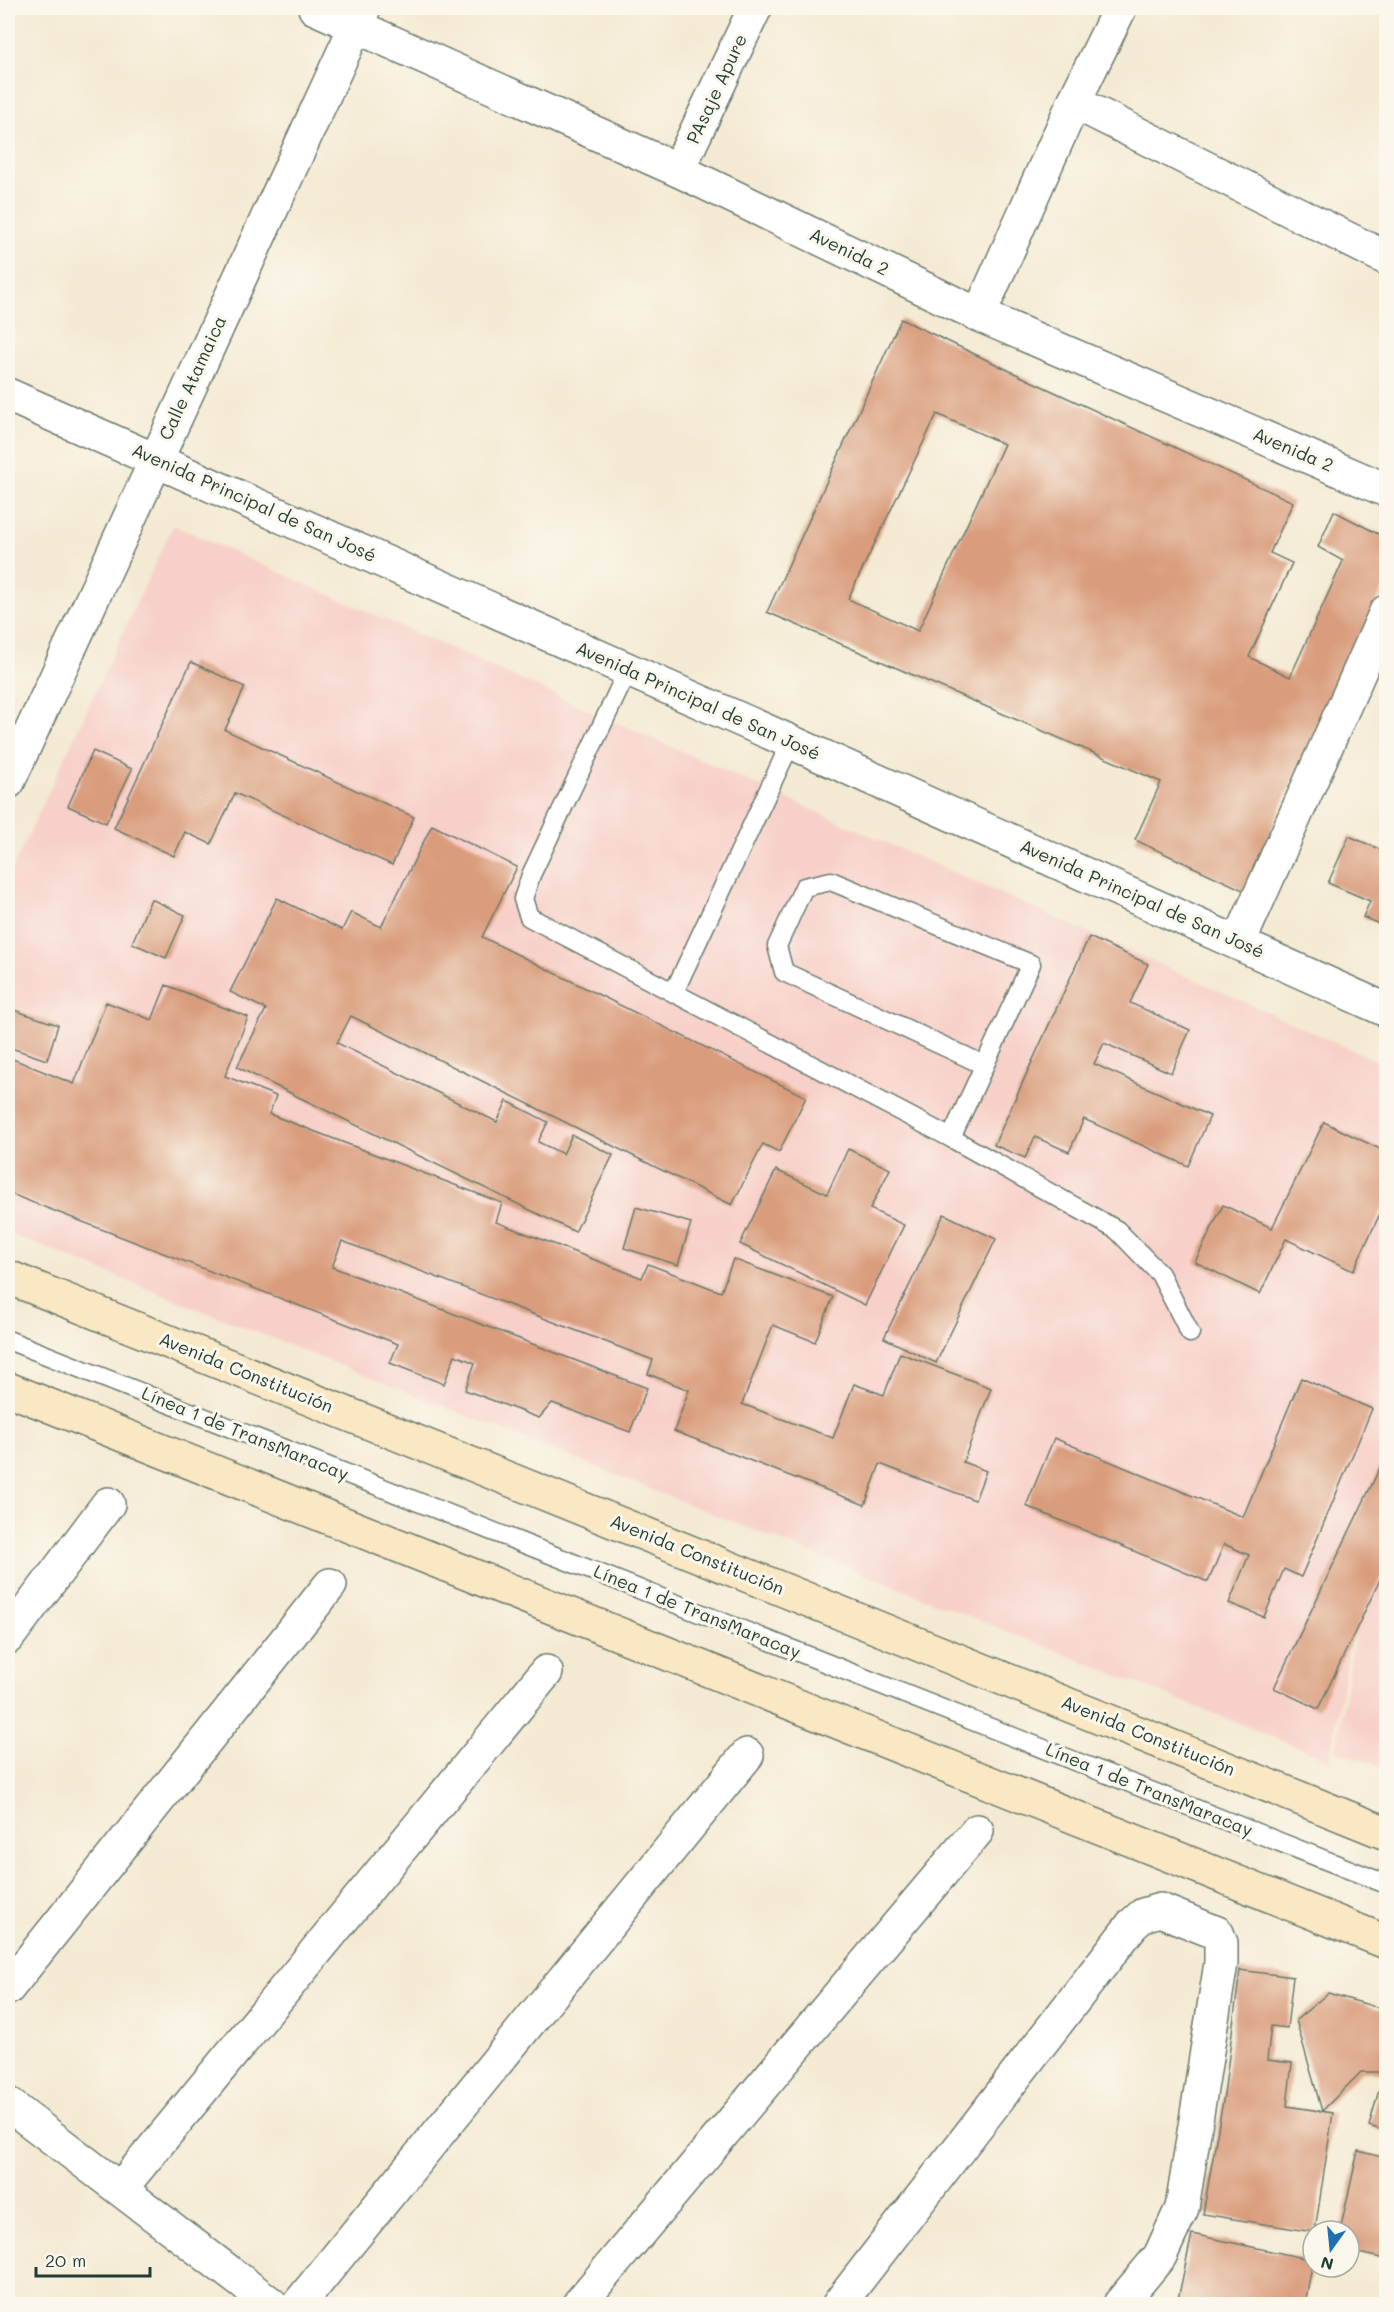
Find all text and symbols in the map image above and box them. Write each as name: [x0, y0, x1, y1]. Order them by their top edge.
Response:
street label: PAsaje Apure: [680, 30, 752, 147]
street label: Avenida 2: [806, 222, 893, 281]
street label: Calle Atamaica: [153, 312, 231, 444]
street label: Avenida 2: [1249, 421, 1337, 477]
street label: Avenida Principal de San José: [128, 437, 380, 567]
street label: Avenida Principal de San José: [572, 635, 824, 765]
street label: Avenida Principal de San José: [1016, 833, 1268, 963]
street label: Avenida Constitución: [156, 1326, 337, 1418]
street label: Línea 1 de TransMaracay: [138, 1380, 352, 1486]
street label: Avenida Constitución: [607, 1508, 788, 1600]
street label: Línea 1 de TransMaracay: [590, 1558, 804, 1664]
street label: Avenida Constitución: [1058, 1689, 1239, 1781]
street label: Línea 1 de TransMaracay: [1042, 1736, 1256, 1842]
north arrow: [1301, 2219, 1361, 2279]
scale bar: [36, 2240, 150, 2278]
text: 20 m: [45, 2248, 86, 2272]
text: N: [1318, 2252, 1336, 2276]

